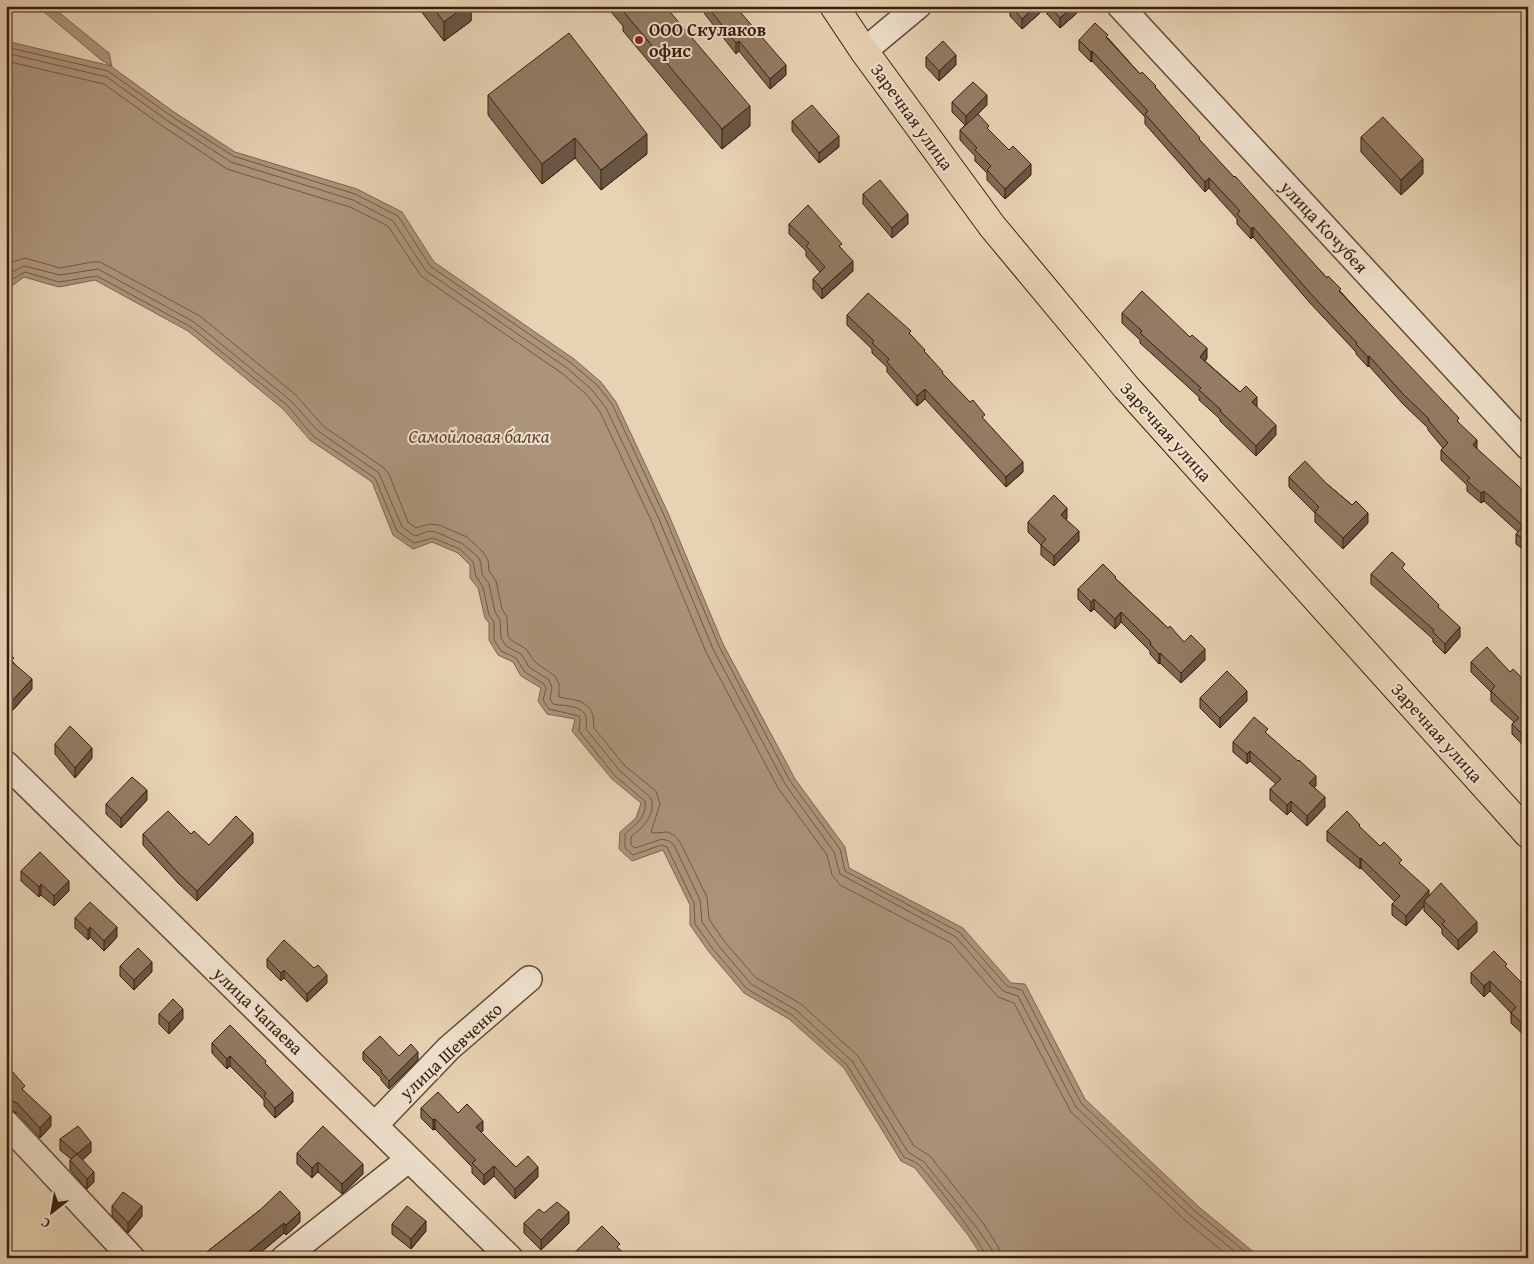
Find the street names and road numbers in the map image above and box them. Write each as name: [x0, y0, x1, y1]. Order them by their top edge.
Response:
street label: Заречная улица: [864, 58, 961, 176]
street label: улица Кочубея: [1273, 173, 1375, 279]
street label: Заречная улица: [1114, 376, 1219, 488]
street label: Заречная улица: [1385, 677, 1490, 789]
street label: улица Чапаева: [206, 960, 310, 1061]
street label: улица Шевченко: [392, 996, 508, 1106]

